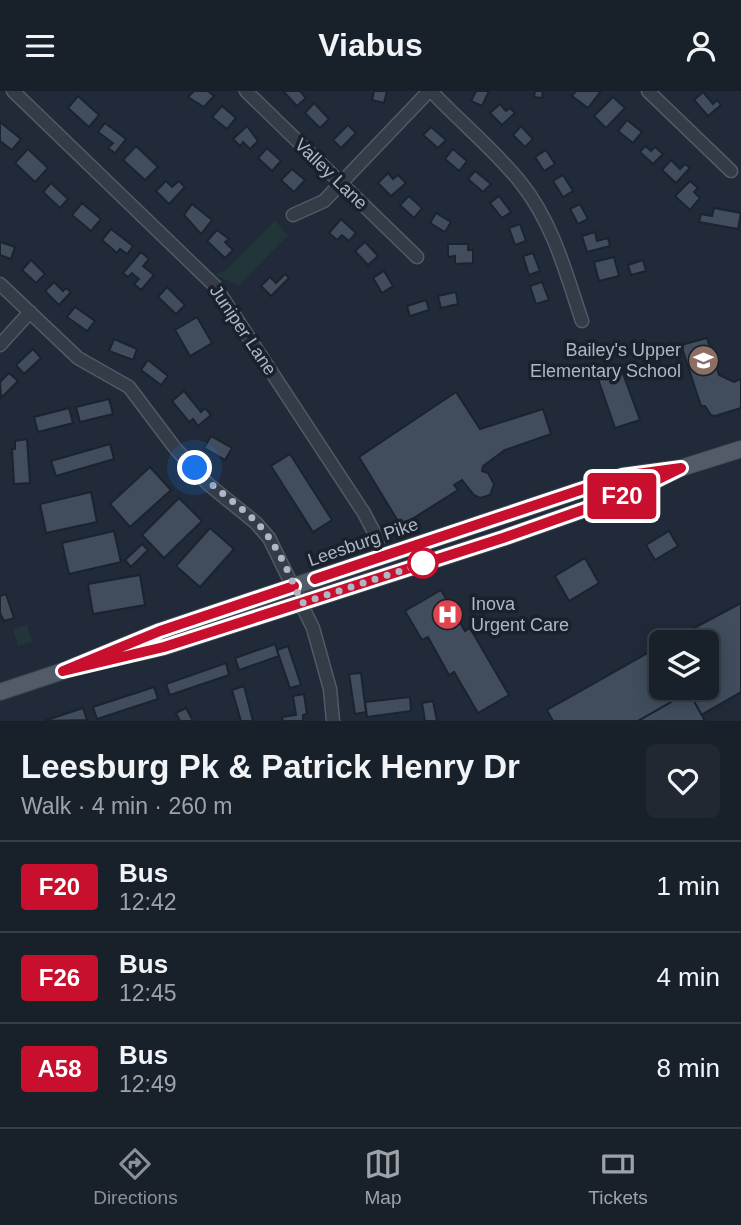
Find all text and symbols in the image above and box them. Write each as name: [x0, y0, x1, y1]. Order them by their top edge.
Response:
icon: menu: [21, 27, 59, 65]
text: Viabus: [318, 27, 423, 63]
icon: person: [682, 27, 720, 65]
street label: Valley Lane: [291, 135, 371, 213]
street label: Juniper Lane: [206, 281, 280, 379]
place label: Bailey's Upper Elementary School: [530, 340, 681, 381]
school or university icon: Bailey's Upper Elementary School: [687, 343, 721, 377]
your location: [177, 450, 212, 485]
line badge: F20: [582, 473, 662, 519]
text: F20: [601, 482, 643, 509]
street label: Leesburg Pike: [305, 514, 421, 570]
unlabelled marker: [408, 548, 438, 578]
place label: Inova Urgent Care: [471, 594, 569, 635]
hospital icon: Inova Urgent Care: [431, 597, 465, 631]
map controls: [649, 630, 719, 700]
button: layers: [649, 630, 719, 700]
button: heart: [646, 744, 720, 818]
text: Leesburg Pk & Patrick Henry Dr: [21, 748, 520, 785]
text: Walk · 4 min · 260 m: [21, 793, 232, 819]
text: Bus: [119, 858, 168, 888]
text: 1 min: [656, 871, 720, 901]
text: F20: [39, 873, 80, 900]
text: 12:42: [119, 889, 177, 915]
text: Bus: [119, 949, 168, 979]
text: 4 min: [656, 962, 720, 992]
text: F26: [39, 964, 80, 991]
text: 12:45: [119, 980, 177, 1006]
text: Bus: [119, 1040, 168, 1070]
text: 8 min: [656, 1053, 720, 1083]
text: A58: [37, 1055, 82, 1082]
text: 12:49: [119, 1071, 177, 1097]
tab: Directions: [93, 1145, 178, 1209]
tab: Map: [364, 1145, 402, 1209]
tab: Tickets: [588, 1145, 648, 1209]

